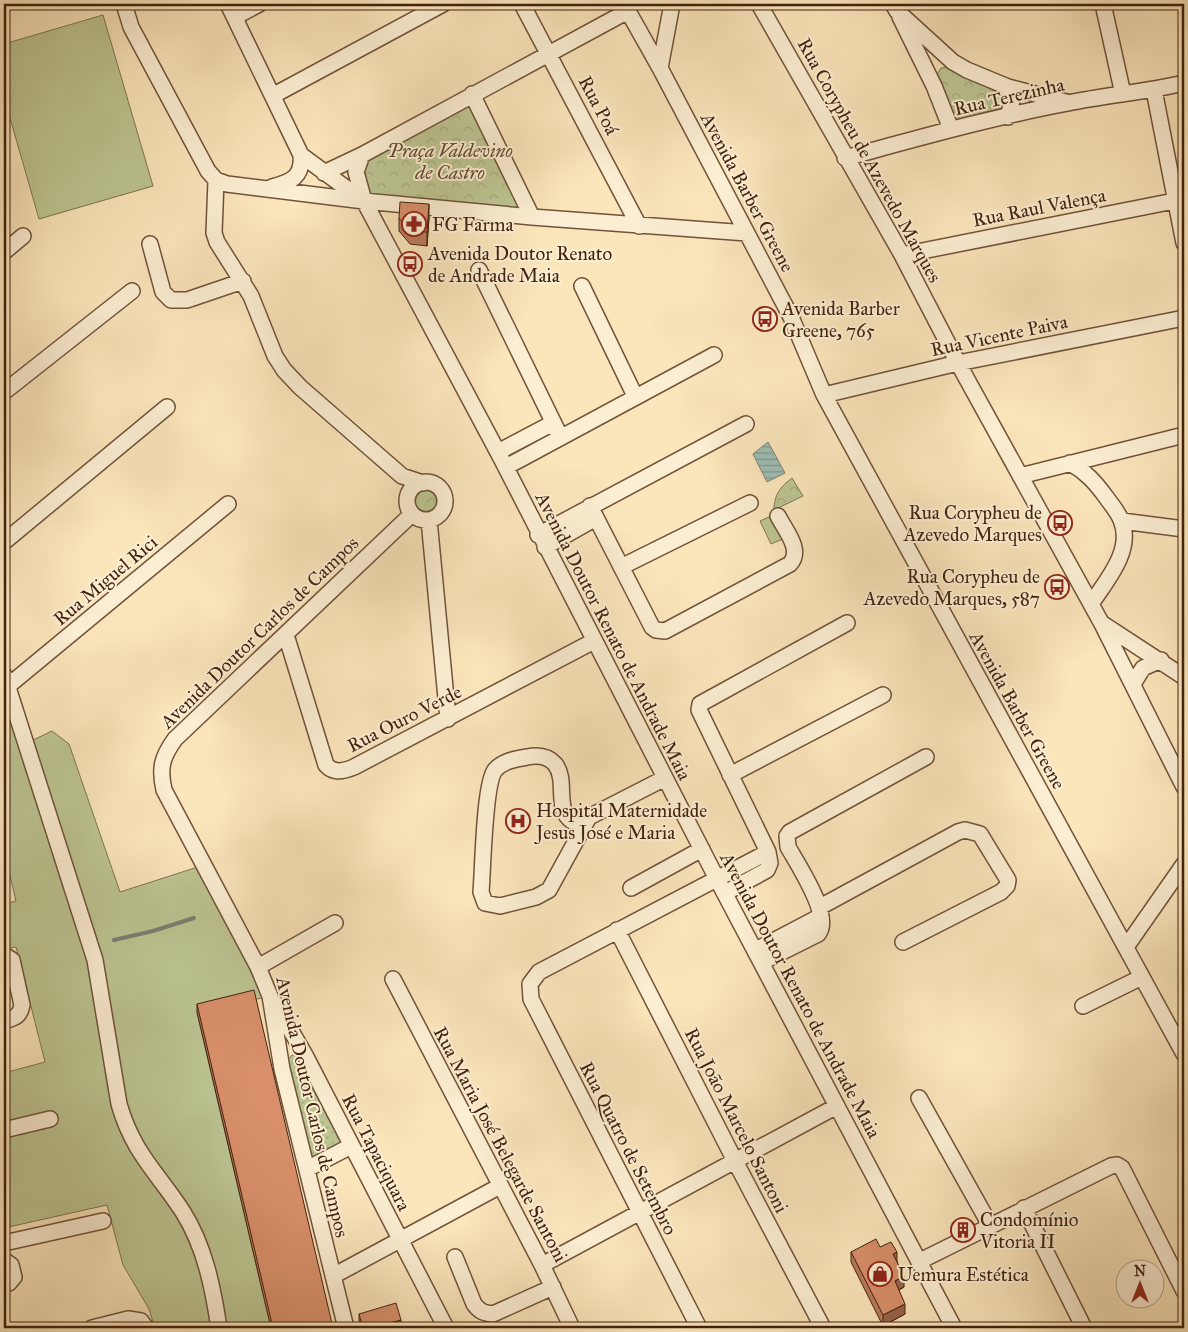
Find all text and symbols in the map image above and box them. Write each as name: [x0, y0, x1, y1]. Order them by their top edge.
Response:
street label: Rua Corypheu de Azevedo Marques: [792, 34, 947, 287]
street label: Rua Poá: [573, 72, 624, 140]
street label: Rua Terezinha: [952, 72, 1068, 120]
street label: Avenida Barber Greene: [695, 108, 799, 276]
park label: Praça Valdevino de Castro: [387, 139, 513, 184]
street label: Rua Raul Valença: [971, 183, 1109, 232]
pharmacy icon: FG Farma: [401, 211, 427, 237]
place label: FG Farma: [432, 213, 514, 236]
place label: Avenida Doutor Renato de Andrade Maia: [427, 242, 613, 287]
bus stop icon: Avenida Doutor Renato de Andrade Maia: [397, 251, 423, 277]
place label: Avenida Barber Greene, 765: [781, 297, 901, 342]
bus stop icon: Avenida Barber Greene, 765: [752, 306, 778, 332]
street label: Rua Vicente Paiva: [929, 310, 1071, 361]
street label: Avenida Doutor Renato de Andrade Maia: [530, 488, 697, 785]
place label: Rua Corypheu de Azevedo Marques: [903, 501, 1042, 547]
bus stop icon: Rua Corypheu de Azevedo Marques: [1047, 510, 1073, 536]
street label: Rua Miguel Rici: [49, 530, 163, 631]
street label: Avenida Doutor Carlos de Campos: [155, 531, 363, 734]
place label: Rua Corypheu de Azevedo Marques, 587: [863, 565, 1040, 611]
bus stop icon: Rua Corypheu de Azevedo Marques, 587: [1044, 574, 1070, 600]
street label: Avenida Barber Greene: [964, 626, 1071, 793]
street label: Rua Ouro Verde: [343, 680, 465, 757]
place label: Hospital Maternidade Jesus José e Maria: [534, 799, 707, 845]
hospital icon: Hospital Maternidade Jesus José e Maria: [505, 808, 531, 834]
street label: Avenida Doutor Renato de Andrade Maia: [715, 848, 886, 1143]
street label: Avenida Doutor Carlos de Campos: [271, 974, 354, 1240]
street label: Rua Maria José Belegarde Santoni: [428, 1023, 573, 1266]
street label: Rua João Marcelo Santoni: [679, 1024, 793, 1217]
street label: Rua Quatro de Setembro: [575, 1058, 682, 1239]
street label: Rua Tapaciquara: [336, 1090, 416, 1216]
place label: Condomínio Vitoria II: [979, 1208, 1079, 1253]
building icon: Condomínio Vitoria II: [950, 1217, 976, 1243]
north arrow: [1116, 1260, 1166, 1310]
shop icon: Uemura Estética: [867, 1261, 893, 1287]
place label: Uemura Estética: [898, 1263, 1030, 1286]
text: N: [1134, 1263, 1146, 1280]

